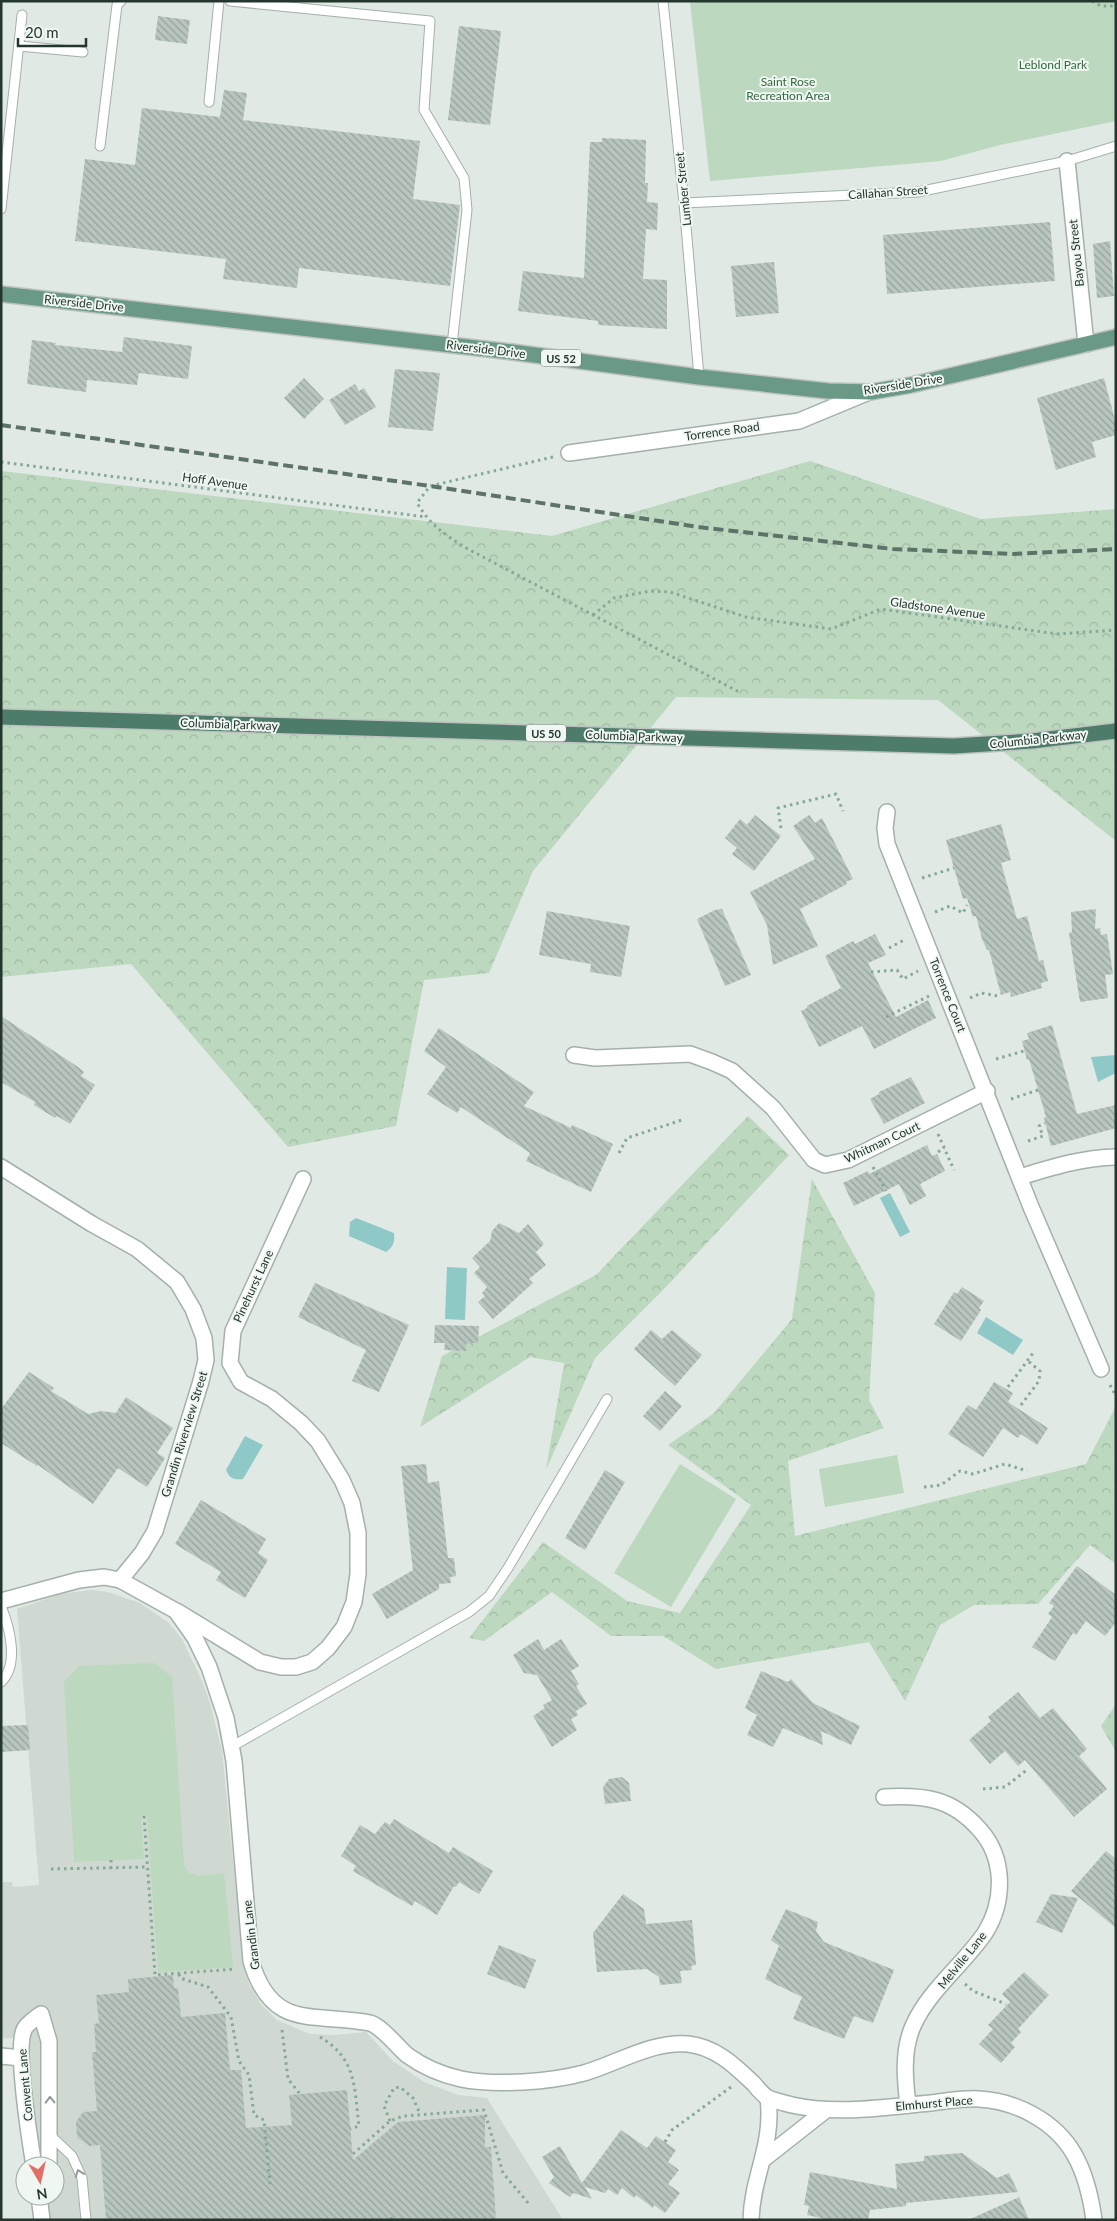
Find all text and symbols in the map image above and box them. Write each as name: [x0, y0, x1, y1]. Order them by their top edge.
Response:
scale bar: [18, 15, 85, 47]
text: 20 m: [25, 23, 59, 41]
park label: Leblond Park: [1019, 57, 1088, 72]
park label: Saint Rose Recreation Area: [746, 74, 830, 103]
street label: Lumber Street: [672, 151, 694, 227]
street label: Callahan Street: [848, 182, 929, 202]
street label: Bayou Street: [1065, 218, 1087, 287]
street label: Riverside Drive: [44, 291, 124, 315]
street label: Riverside Drive: [445, 337, 527, 361]
road number: US 52: [541, 349, 581, 366]
street label: Riverside Drive: [862, 370, 944, 398]
street label: Torrence Road: [684, 418, 760, 444]
street label: Hoff Avenue: [181, 469, 249, 493]
street label: Gladstone Avenue: [889, 594, 987, 622]
street label: Columbia Parkway: [180, 715, 279, 733]
road number: US 50: [526, 724, 566, 741]
street label: Columbia Parkway: [989, 726, 1088, 752]
street label: Columbia Parkway: [585, 727, 684, 745]
street label: Torrence Court: [926, 956, 970, 1035]
street label: Whitman Court: [842, 1118, 923, 1166]
street label: Pinehurst Lane: [230, 1247, 276, 1325]
street label: Grandin Riverview Street: [158, 1368, 211, 1499]
street label: Grandin Lane: [239, 1899, 263, 1971]
street label: Melville Lane: [934, 1928, 990, 1992]
street label: Convent Lane: [14, 2048, 36, 2122]
street label: Elmhurst Place: [895, 2092, 973, 2114]
one-way arrow: [45, 2096, 55, 2104]
north arrow: [15, 2156, 65, 2206]
one-way arrow: [75, 2169, 85, 2177]
text: N: [35, 2185, 49, 2204]

